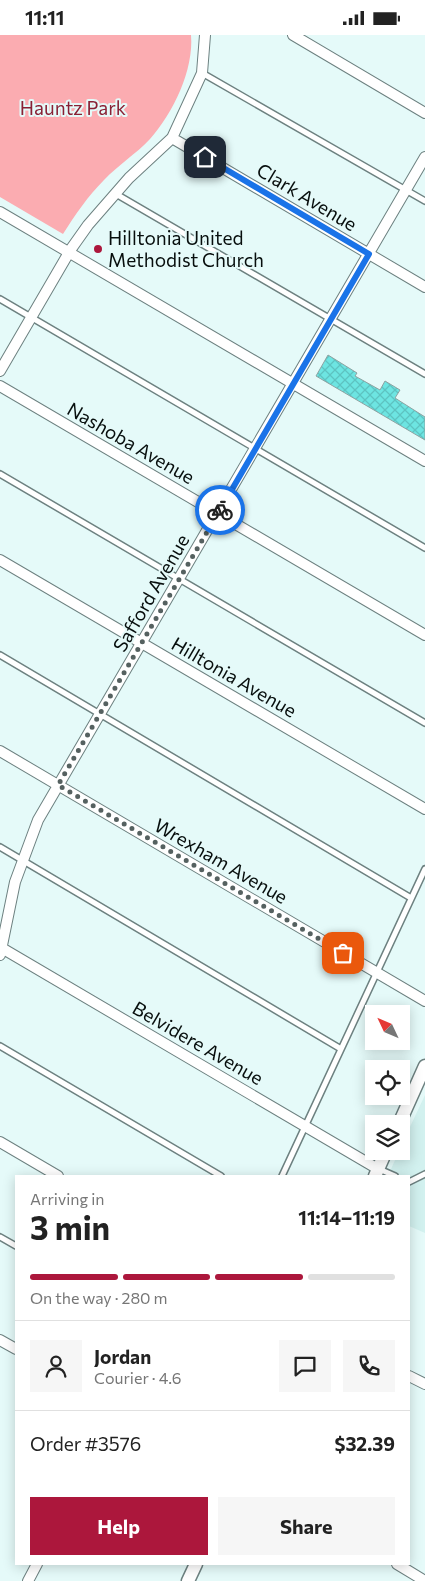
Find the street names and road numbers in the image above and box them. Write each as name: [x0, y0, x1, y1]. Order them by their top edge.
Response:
street label: Clark Avenue: [253, 158, 361, 235]
street label: Nashoba Avenue: [63, 397, 199, 488]
street label: Safford Avenue: [108, 530, 193, 656]
street label: Hilltonia Avenue: [168, 631, 301, 722]
street label: Wrexham Avenue: [150, 813, 292, 908]
street label: Belvidere Avenue: [129, 996, 268, 1089]

